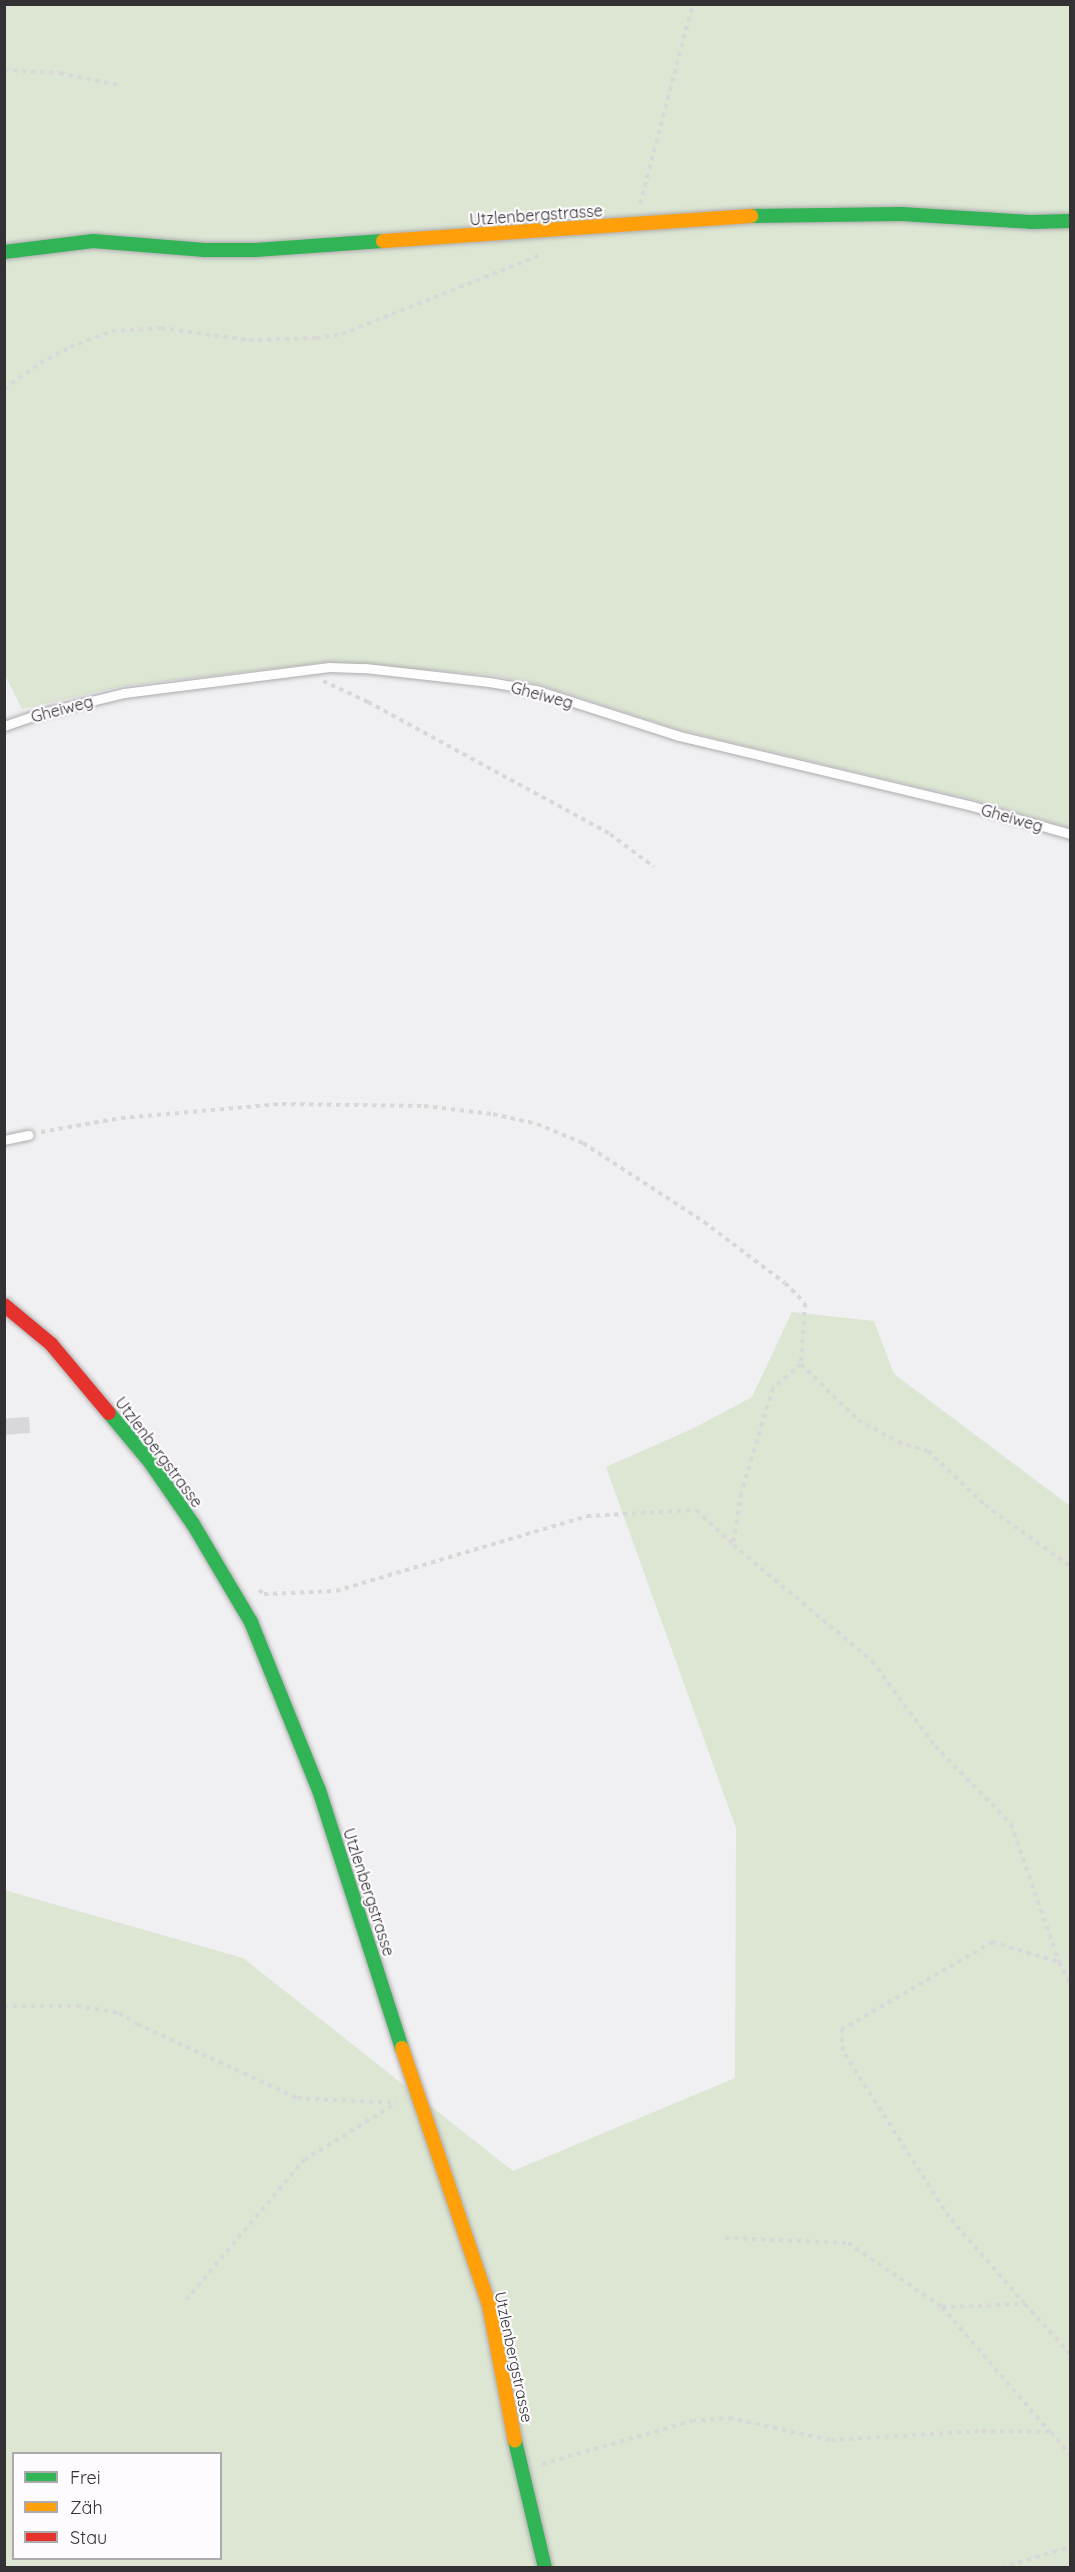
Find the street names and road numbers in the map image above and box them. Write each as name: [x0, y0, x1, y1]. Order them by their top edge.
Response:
street label: Utzlenbergstrasse: [469, 201, 603, 229]
street label: Gheiweg: [509, 677, 575, 713]
street label: Gheiweg: [29, 691, 95, 727]
street label: Gheiweg: [979, 800, 1045, 836]
street label: Utzlenbergstrasse: [111, 1393, 207, 1511]
street label: Utzlenbergstrasse: [339, 1826, 399, 1958]
street label: Utzlenbergstrasse: [491, 2290, 537, 2424]

